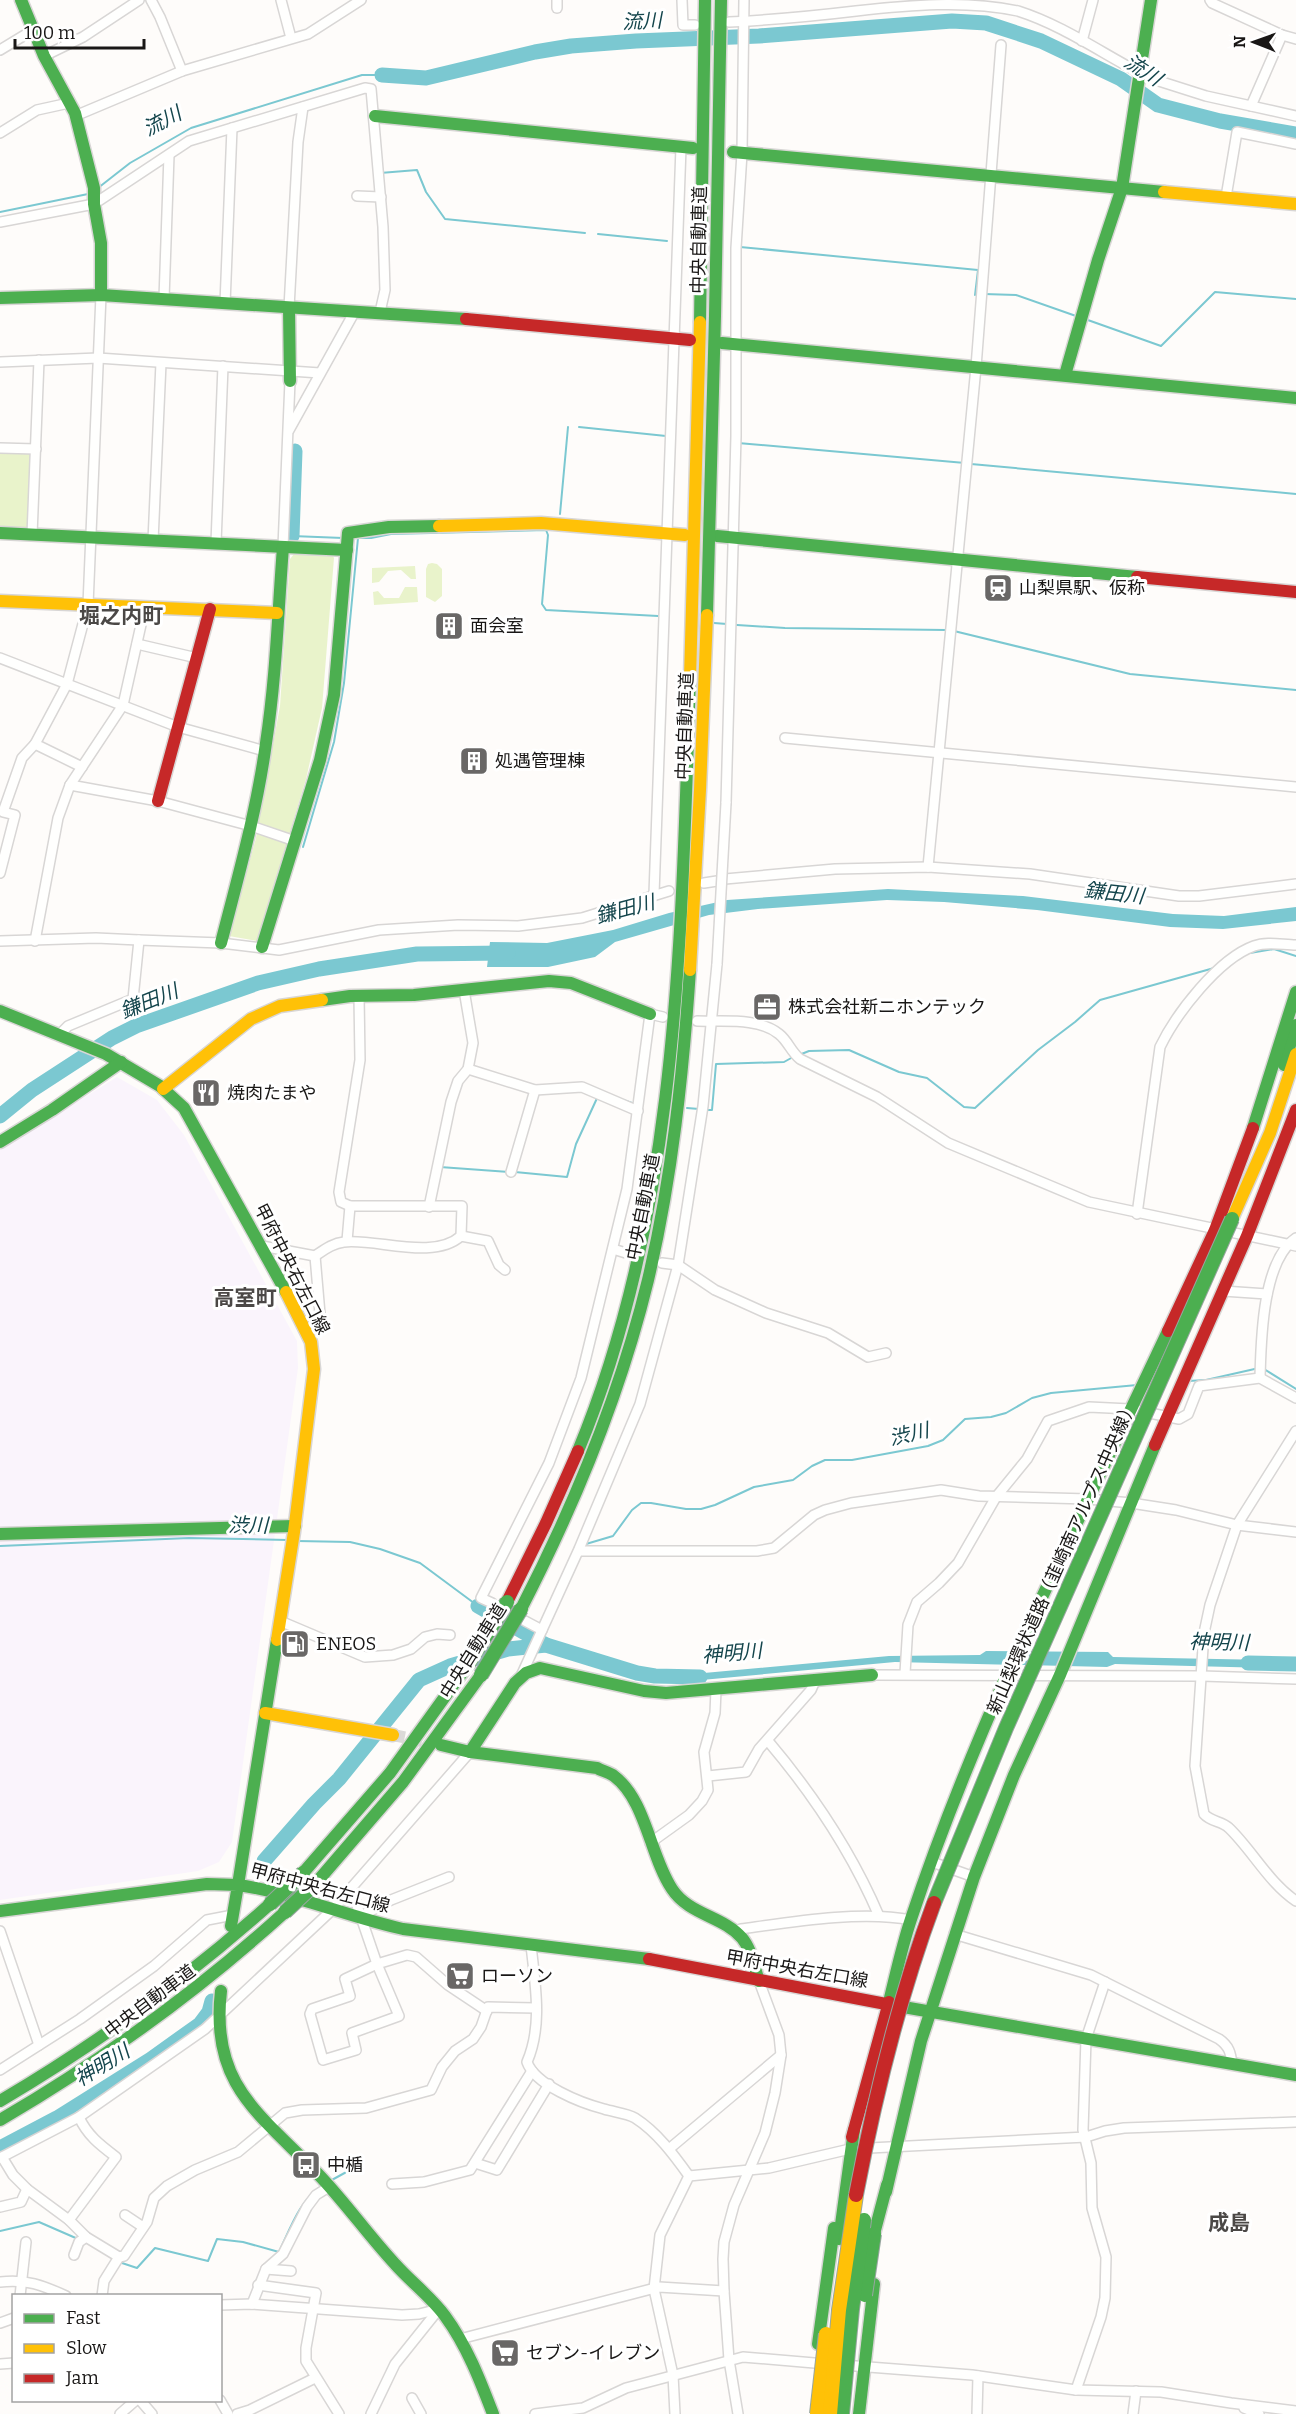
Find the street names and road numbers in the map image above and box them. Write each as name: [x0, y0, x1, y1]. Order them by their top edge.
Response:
street label: 中央自動車道: [687, 186, 711, 294]
street label: 中央自動車道: [672, 672, 698, 780]
street label: 中央自動車道: [622, 1152, 664, 1262]
street label: 甲府中央右左口線: [250, 1200, 334, 1338]
street label: 新山梨環状道路（韮崎南アルプス中央線）: [982, 1396, 1142, 1718]
street label: 中央自動車道: [435, 1599, 511, 1703]
street label: 甲府中央右左口線: [248, 1859, 392, 1917]
street label: 甲府中央右左口線: [724, 1946, 870, 1992]
street label: 中央自動車道: [100, 1960, 200, 2042]

